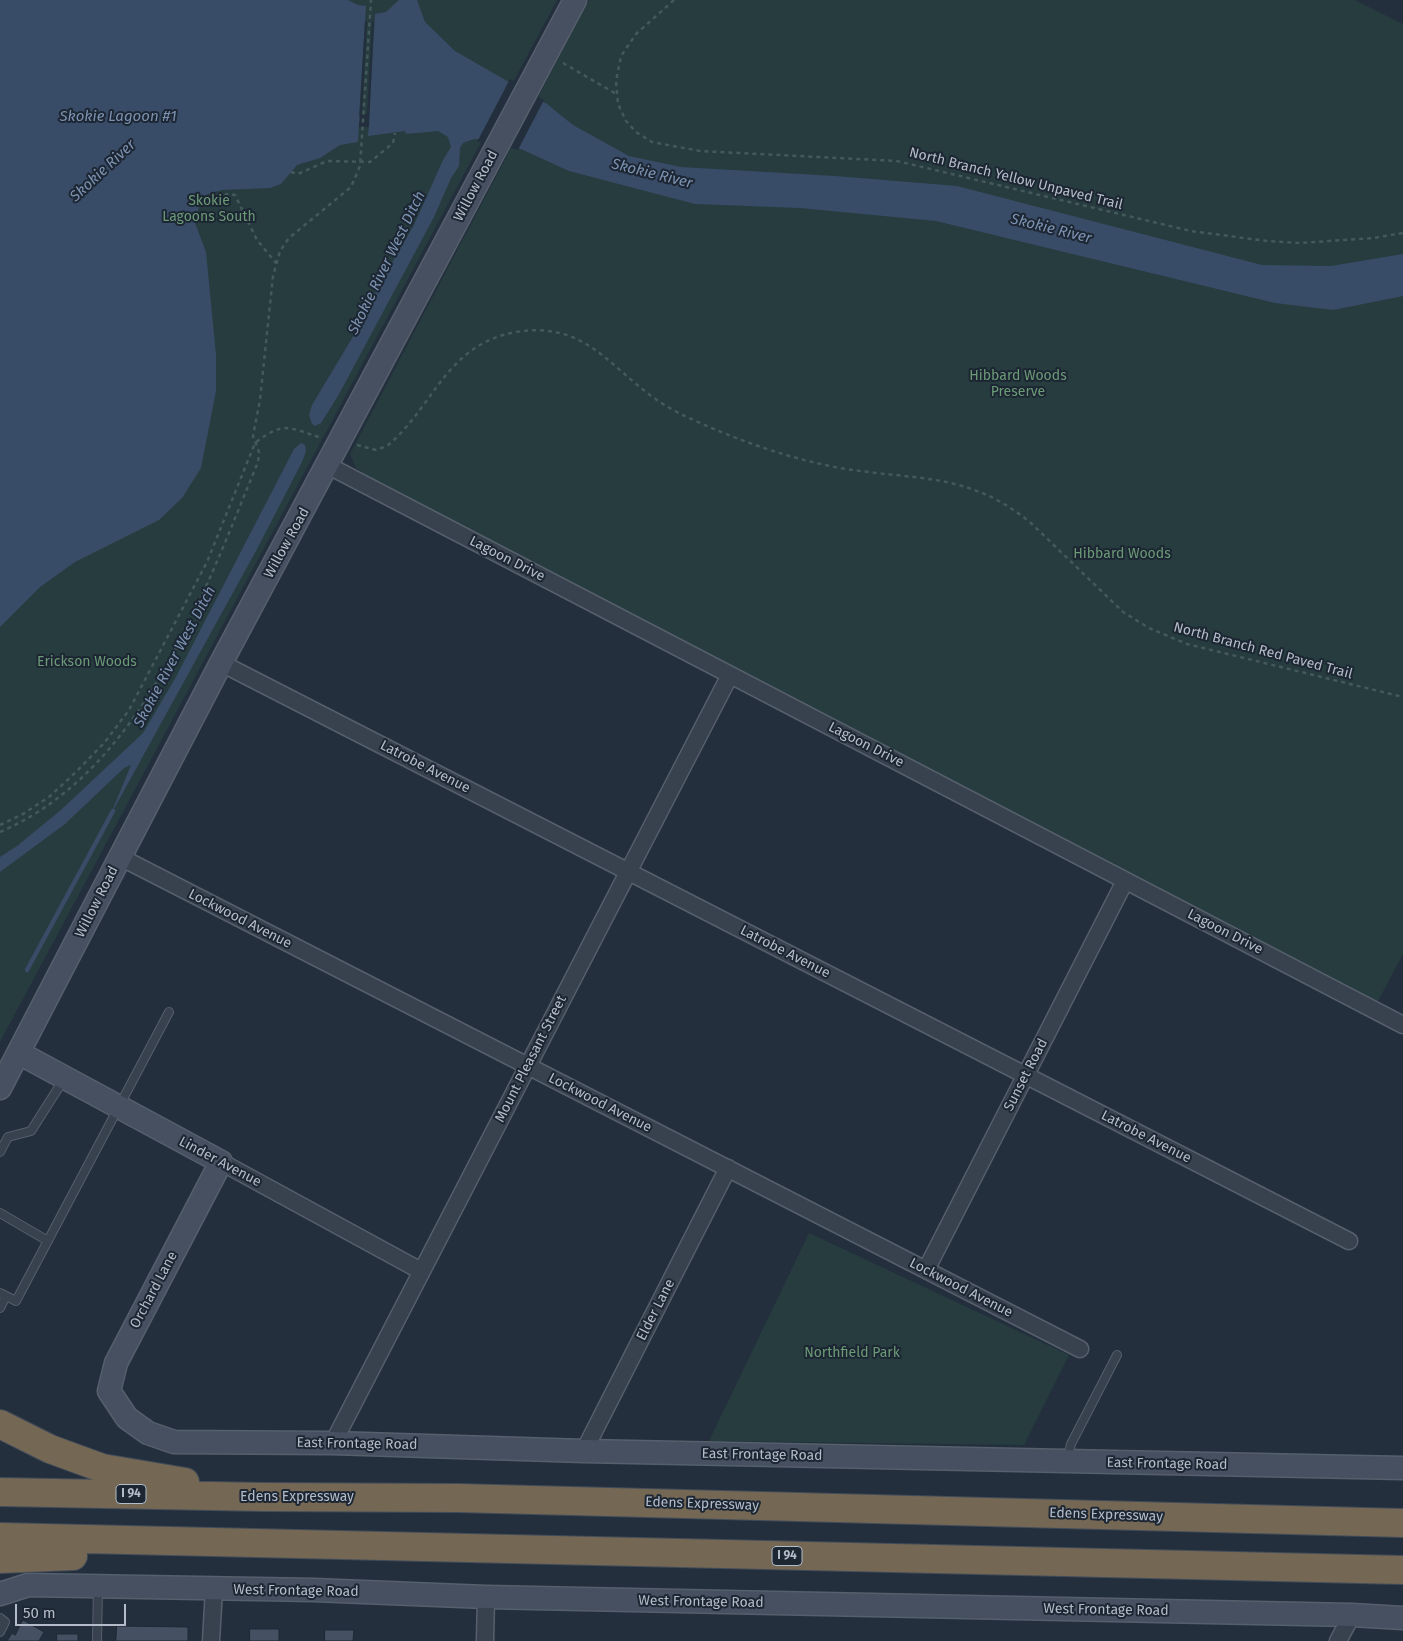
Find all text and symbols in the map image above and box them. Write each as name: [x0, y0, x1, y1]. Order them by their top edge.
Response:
water label: Skokie Lagoon #1: [59, 108, 177, 126]
water label: Skokie River: [67, 136, 139, 206]
street label: North Branch Yellow Unpaved Trail: [907, 144, 1125, 214]
street label: Willow Road: [450, 148, 502, 224]
water label: Skokie River: [610, 155, 694, 193]
water label: Skokie River West Ditch: [344, 188, 430, 338]
park label: Skokie Lagoons South: [162, 193, 256, 226]
water label: Skokie River: [1009, 210, 1093, 248]
park label: Hibbard Woods Preserve: [969, 368, 1067, 401]
street label: Willow Road: [261, 505, 313, 581]
street label: Lagoon Drive: [466, 533, 548, 585]
park label: Hibbard Woods: [1073, 546, 1171, 562]
water label: Skokie River West Ditch: [130, 583, 220, 731]
street label: North Branch Red Paved Trail: [1172, 619, 1354, 683]
park label: Erickson Woods: [37, 654, 137, 670]
street label: Lagoon Drive: [825, 719, 907, 771]
street label: Latrobe Avenue: [377, 737, 473, 797]
street label: Willow Road: [72, 864, 122, 940]
street label: Lockwood Avenue: [186, 886, 294, 952]
street label: Lagoon Drive: [1184, 906, 1266, 958]
street label: Latrobe Avenue: [737, 922, 833, 982]
street label: Mount Pleasant Street: [492, 993, 570, 1125]
street label: Sunset Road: [1001, 1036, 1051, 1114]
street label: Lockwood Avenue: [546, 1070, 654, 1136]
street label: Latrobe Avenue: [1098, 1107, 1194, 1167]
street label: Linder Avenue: [176, 1133, 264, 1191]
street label: Orchard Lane: [127, 1249, 181, 1331]
street label: Lockwood Avenue: [907, 1255, 1015, 1321]
street label: Elder Lane: [633, 1276, 679, 1344]
park label: Northfield Park: [804, 1345, 900, 1361]
street label: East Frontage Road: [296, 1435, 418, 1453]
street label: East Frontage Road: [701, 1446, 823, 1464]
street label: East Frontage Road: [1106, 1455, 1228, 1473]
road number: I 94: [116, 1485, 146, 1504]
street label: Edens Expressway: [240, 1489, 354, 1505]
street label: Edens Expressway: [645, 1494, 759, 1514]
street label: Edens Expressway: [1049, 1505, 1163, 1525]
road number: I 94: [772, 1546, 802, 1565]
street label: West Frontage Road: [233, 1582, 359, 1600]
street label: West Frontage Road: [638, 1593, 764, 1611]
scale bar: [18, 1594, 129, 1626]
street label: West Frontage Road: [1043, 1601, 1169, 1619]
text: 50 m: [23, 1604, 56, 1622]

